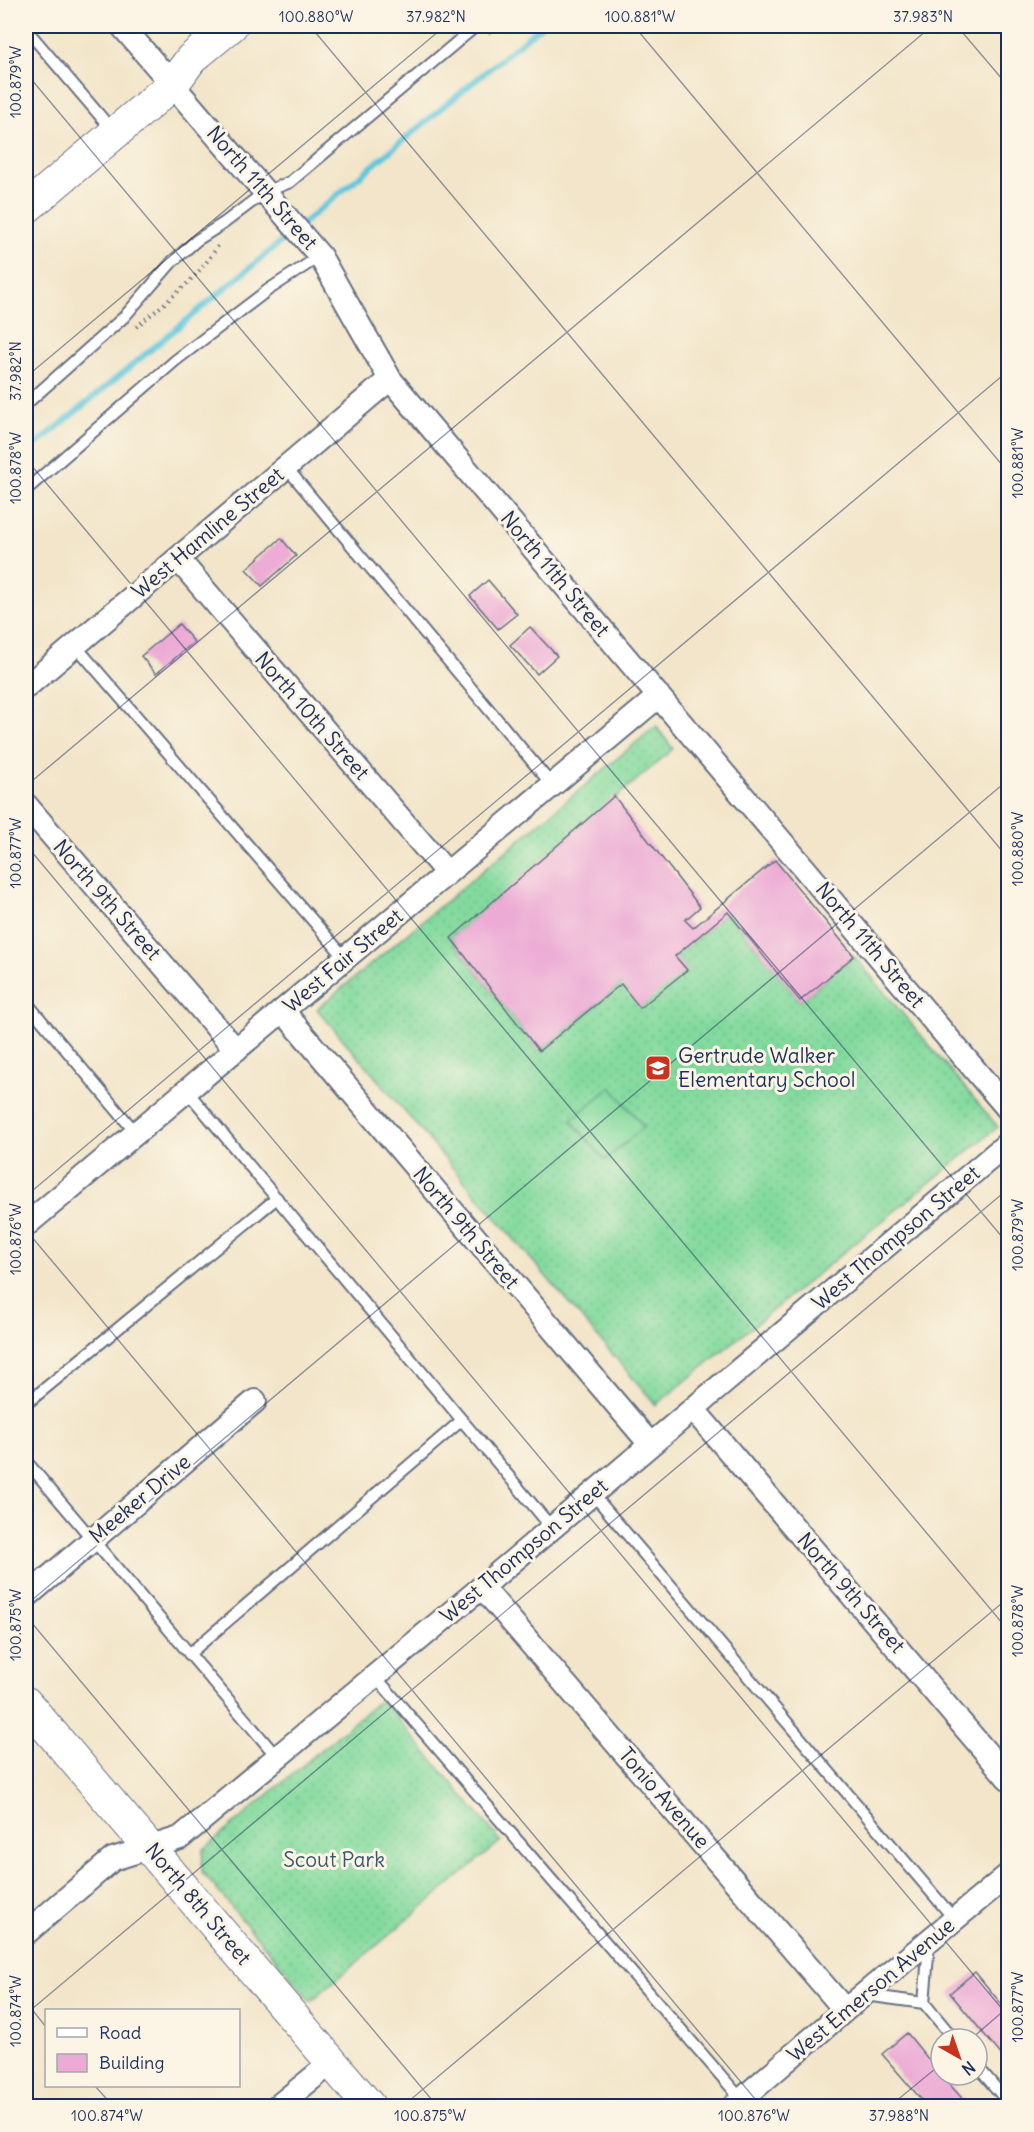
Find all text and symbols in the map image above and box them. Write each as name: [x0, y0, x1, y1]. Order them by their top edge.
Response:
text: 100.880°W: [279, 7, 354, 26]
text: 37.982°N: [406, 7, 466, 26]
text: 100.881°W: [605, 7, 676, 26]
text: 37.983°N: [893, 7, 953, 26]
text: 100.879°W: [6, 46, 25, 118]
street label: North 11th Street: [201, 120, 324, 255]
text: 37.982°N: [6, 341, 25, 401]
text: 100.881°W: [1008, 427, 1027, 498]
text: 100.878°W: [6, 432, 25, 504]
street label: West Hamline Street: [126, 461, 289, 604]
street label: North 11th Street: [495, 505, 616, 642]
street label: North 10th Street: [249, 646, 375, 785]
text: 100.880°W: [1008, 811, 1027, 886]
text: 100.877°W: [6, 817, 25, 888]
street label: North 9th Street: [48, 834, 167, 966]
street label: North 11th Street: [810, 876, 931, 1013]
street label: West Fair Street: [277, 903, 408, 1019]
place label: Gertrude Walker Elementary School: [678, 1042, 855, 1093]
school or university icon: Gertrude Walker Elementary School: [643, 1053, 673, 1083]
street label: West Thompson Street: [806, 1159, 985, 1316]
street label: North 9th Street: [407, 1161, 525, 1294]
text: 100.879°W: [1008, 1199, 1027, 1271]
text: 100.876°W: [6, 1203, 25, 1275]
street label: Meeker Drive: [83, 1448, 196, 1549]
street label: West Thompson Street: [434, 1472, 613, 1629]
street label: North 9th Street: [792, 1527, 911, 1659]
text: 100.878°W: [1008, 1585, 1027, 1657]
text: 100.875°W: [6, 1589, 25, 1661]
street label: Tonio Avenue: [613, 1741, 716, 1854]
street label: North 8th Street: [139, 1837, 257, 1970]
park label: Scout Park: [283, 1846, 385, 1873]
street label: West Emerson Avenue: [781, 1912, 960, 2068]
text: 100.877°W: [1008, 1971, 1027, 2042]
text: 100.874°W: [6, 1975, 25, 2047]
legend: [45, 2009, 240, 2087]
text: Road: [99, 2021, 142, 2044]
north arrow: [929, 2027, 989, 2087]
text: Building: [99, 2051, 164, 2074]
text: N: [958, 2057, 979, 2080]
text: 100.874°W: [71, 2106, 143, 2125]
text: 100.875°W: [394, 2106, 466, 2125]
text: 100.876°W: [718, 2106, 790, 2125]
text: 37.988°N: [869, 2106, 929, 2125]

